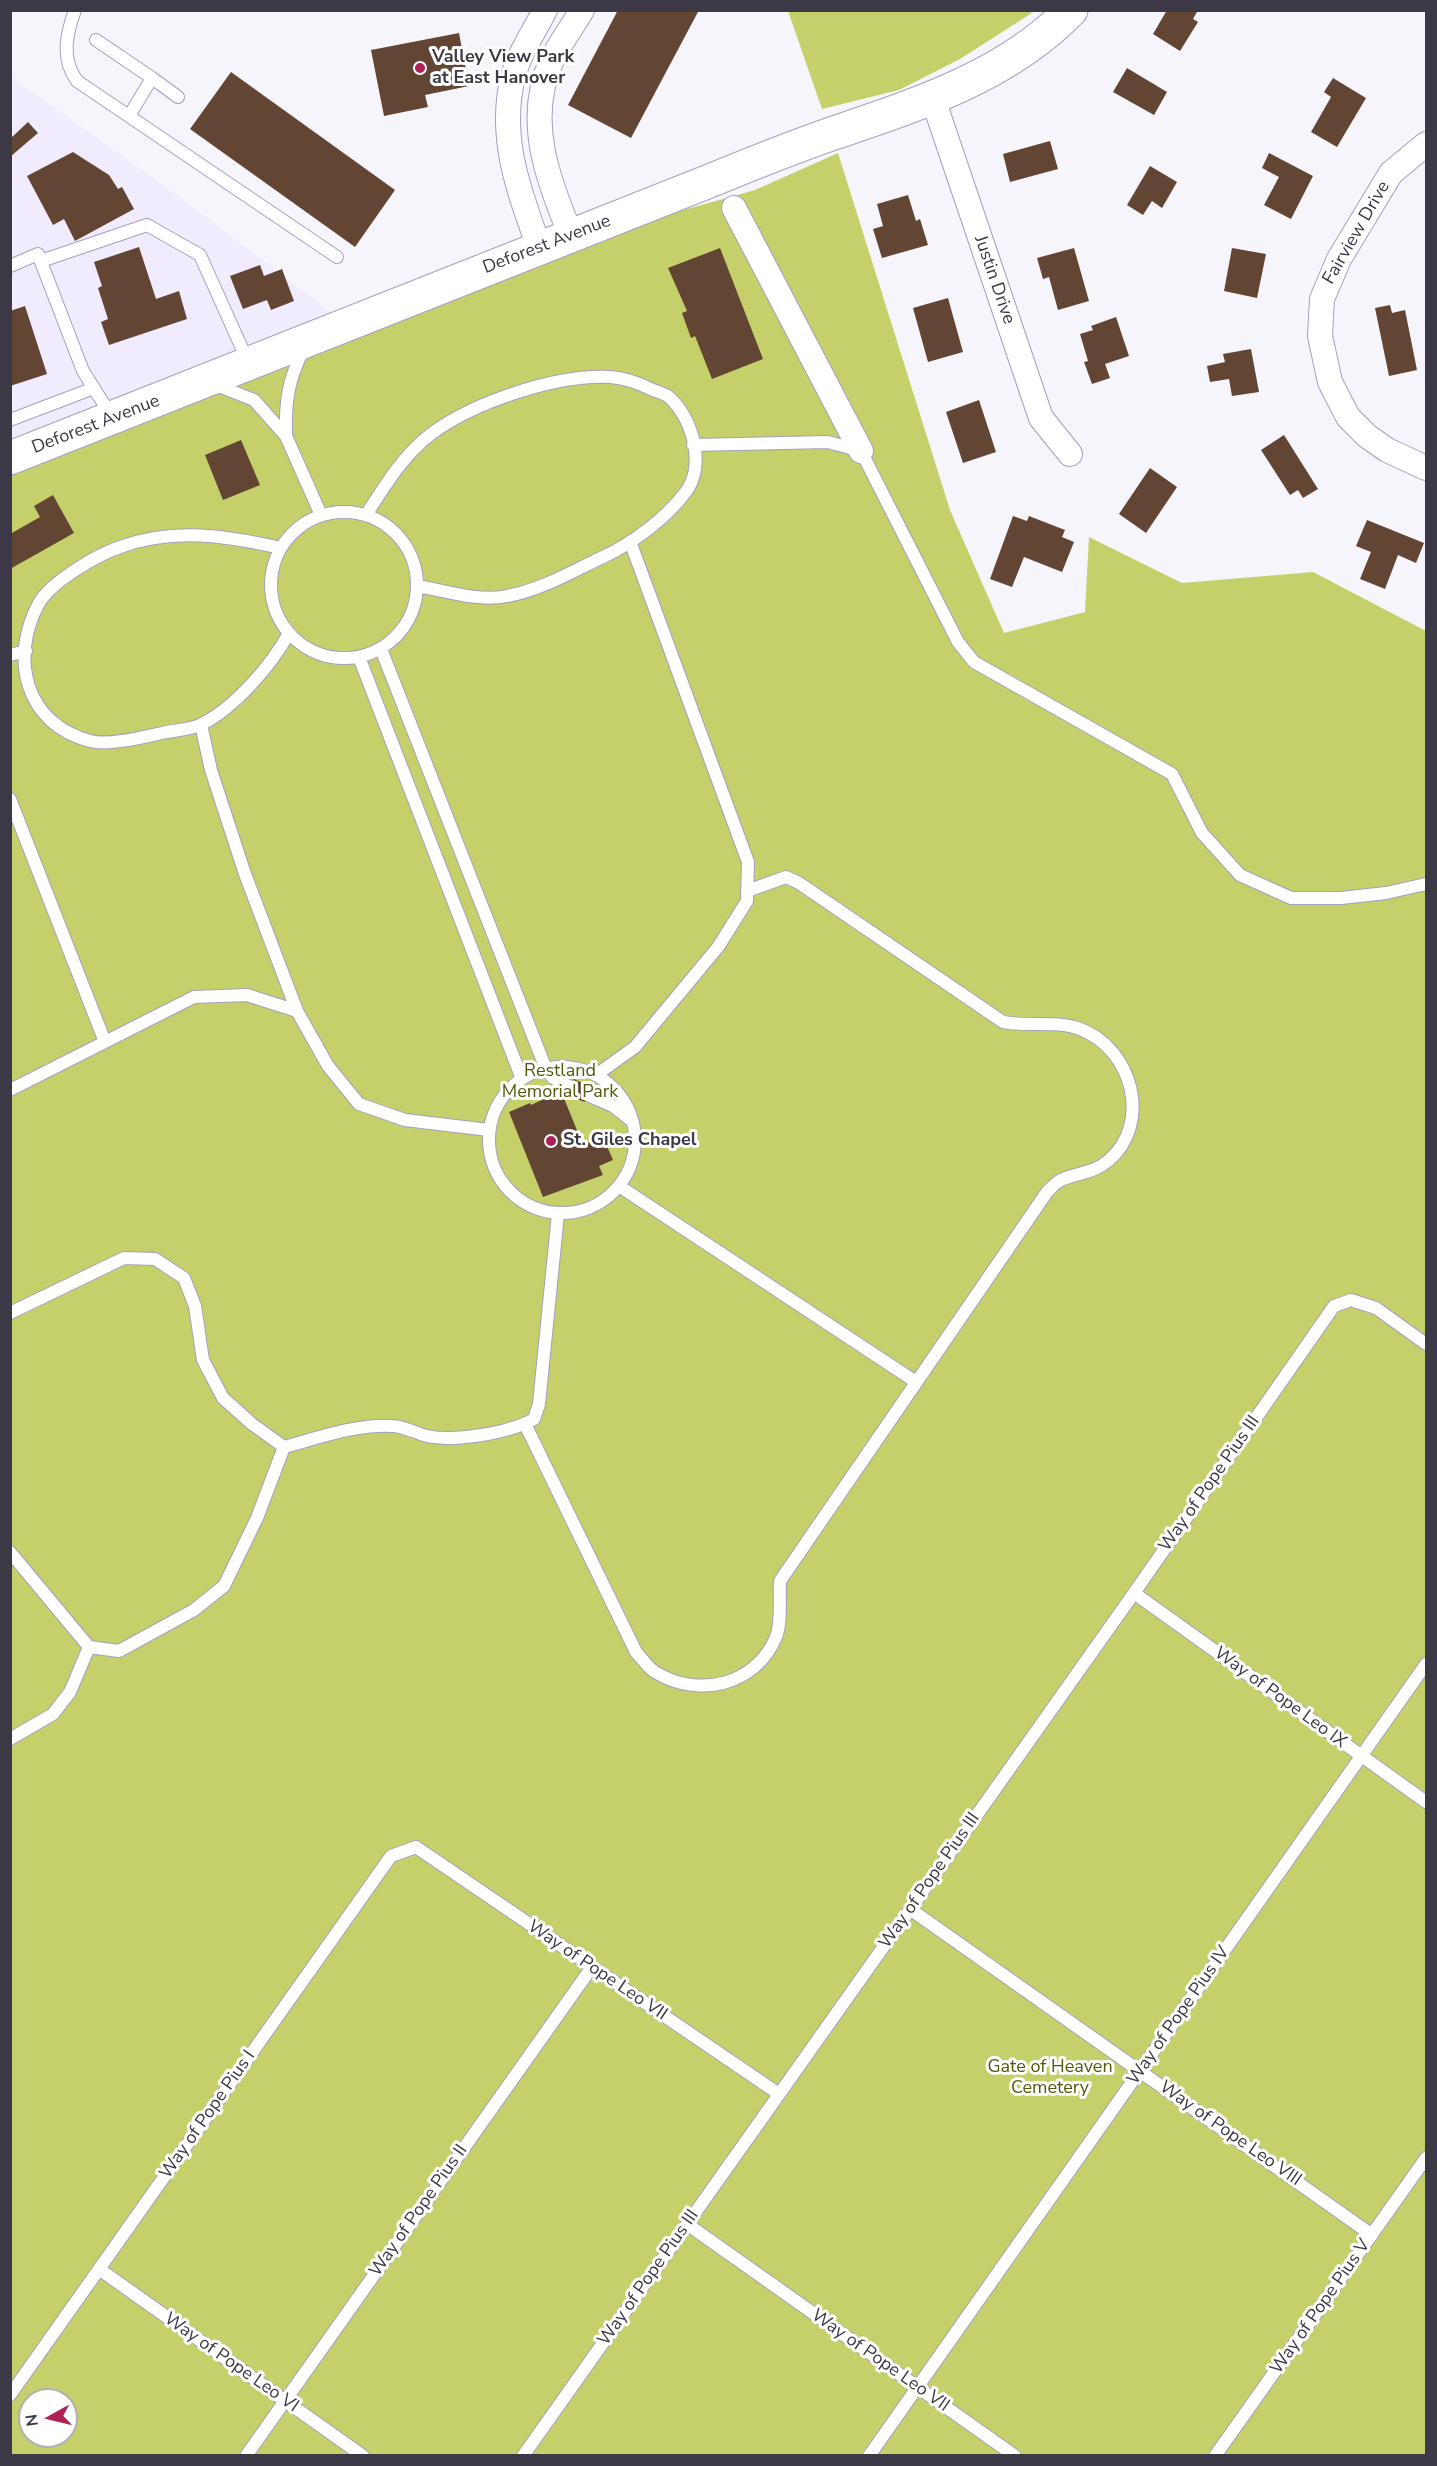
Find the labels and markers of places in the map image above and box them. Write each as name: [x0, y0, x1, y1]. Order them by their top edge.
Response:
place label: Valley View Park at East Hanover: [432, 47, 574, 90]
marker: Valley View Park at East Hanover: [413, 61, 427, 75]
place label: St. Giles Chapel: [563, 1130, 697, 1152]
marker: St. Giles Chapel: [544, 1134, 558, 1148]

